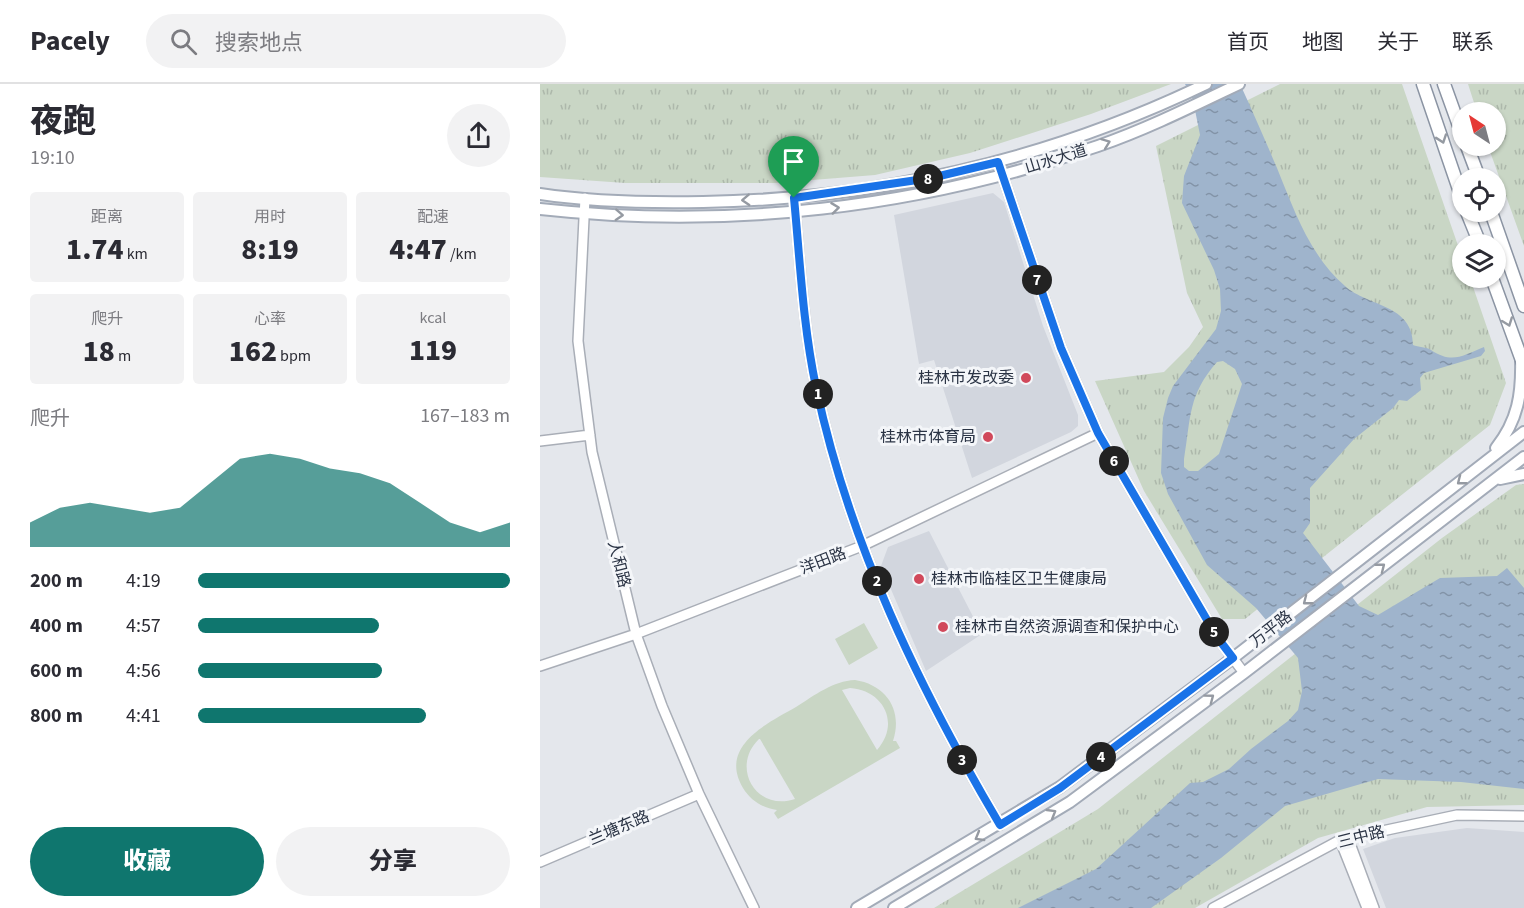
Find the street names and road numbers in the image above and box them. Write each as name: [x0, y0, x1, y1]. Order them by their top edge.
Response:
street label: 山水大道: [1022, 139, 1090, 179]
street label: 人和路: [603, 538, 635, 590]
street label: 洋田路: [797, 542, 849, 580]
street label: 万平路: [1245, 606, 1297, 652]
street label: 兰塘东路: [585, 805, 653, 851]
street label: 三中路: [1335, 821, 1387, 853]

